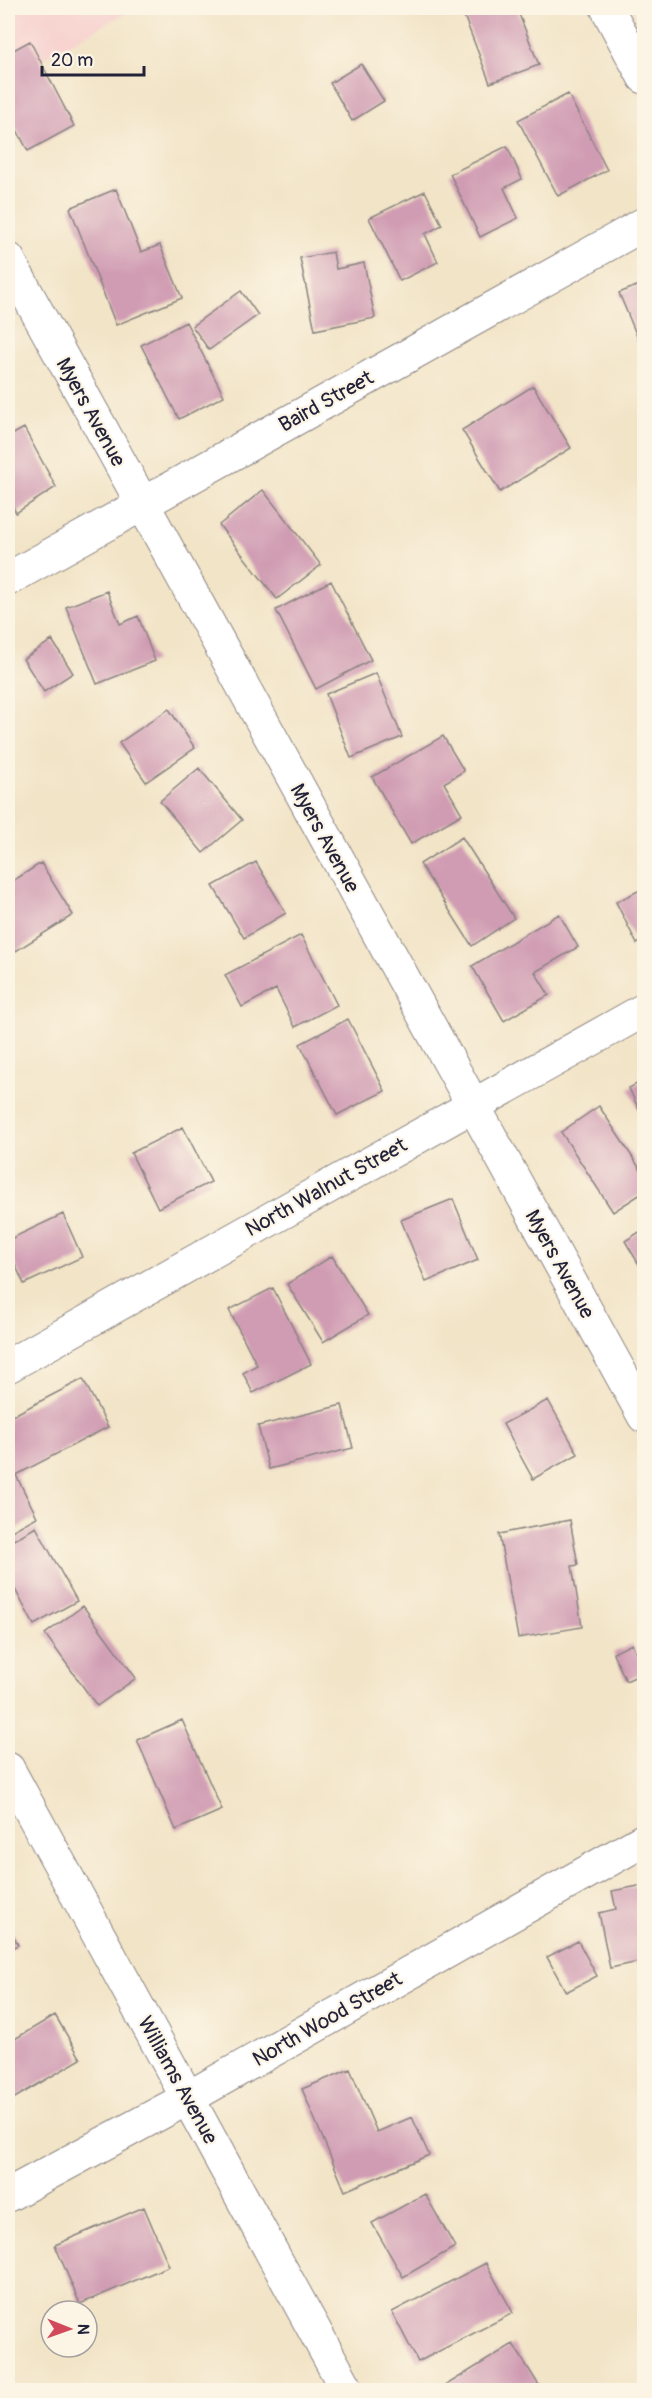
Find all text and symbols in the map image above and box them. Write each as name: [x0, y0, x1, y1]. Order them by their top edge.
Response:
scale bar: [42, 39, 144, 77]
text: 20 m: [51, 49, 93, 72]
street label: Myers Avenue: [50, 353, 132, 472]
street label: Baird Street: [274, 364, 379, 439]
street label: Myers Avenue: [284, 779, 366, 898]
street label: North Walnut Street: [241, 1132, 412, 1243]
street label: Myers Avenue: [519, 1205, 601, 1324]
street label: North Wood Street: [248, 1965, 407, 2073]
street label: Williams Avenue: [131, 2012, 224, 2149]
north arrow: [39, 2299, 99, 2359]
text: N: [73, 2324, 93, 2335]

